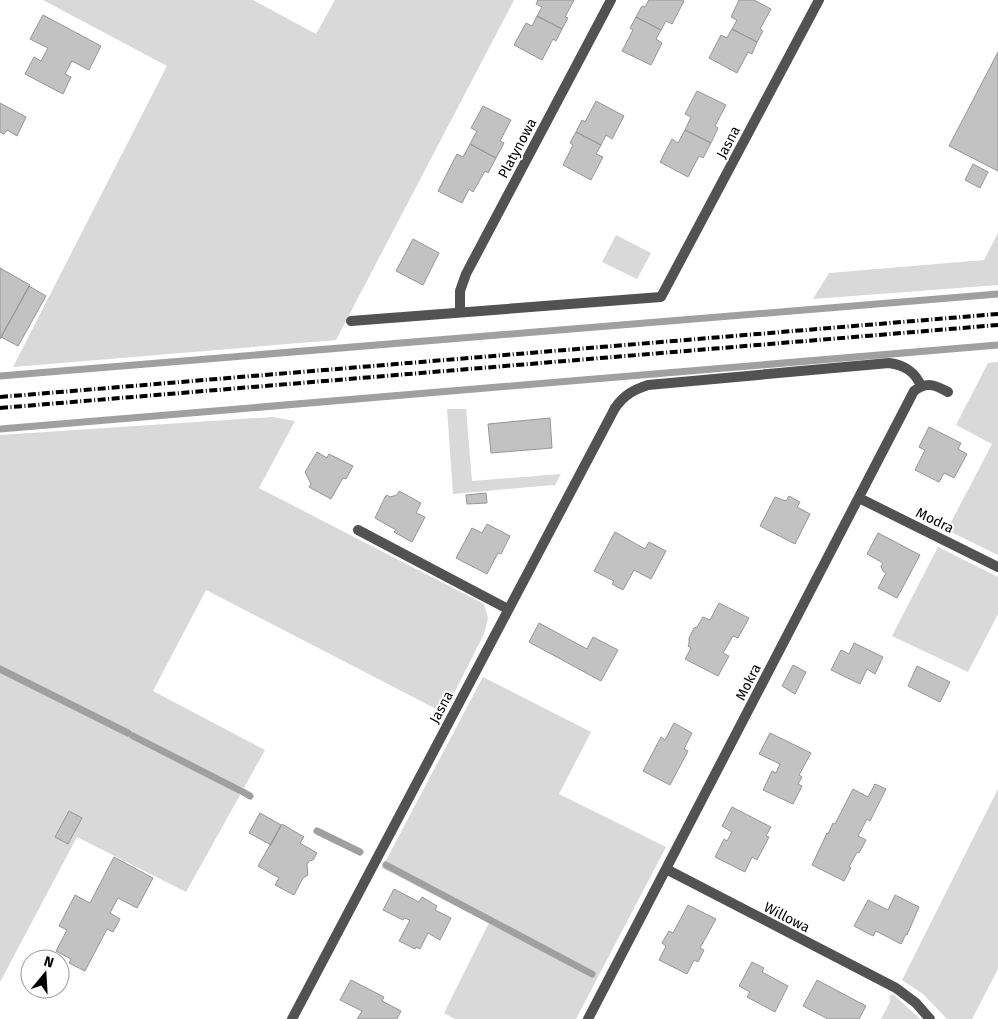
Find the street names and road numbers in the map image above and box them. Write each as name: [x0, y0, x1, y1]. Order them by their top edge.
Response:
street label: Platynowa: [495, 115, 540, 181]
street label: Jasna: [713, 123, 744, 161]
street label: Modra: [913, 504, 956, 537]
street label: Mokra: [732, 661, 765, 703]
street label: Jasna: [426, 688, 457, 726]
street label: Willowa: [761, 899, 813, 936]

